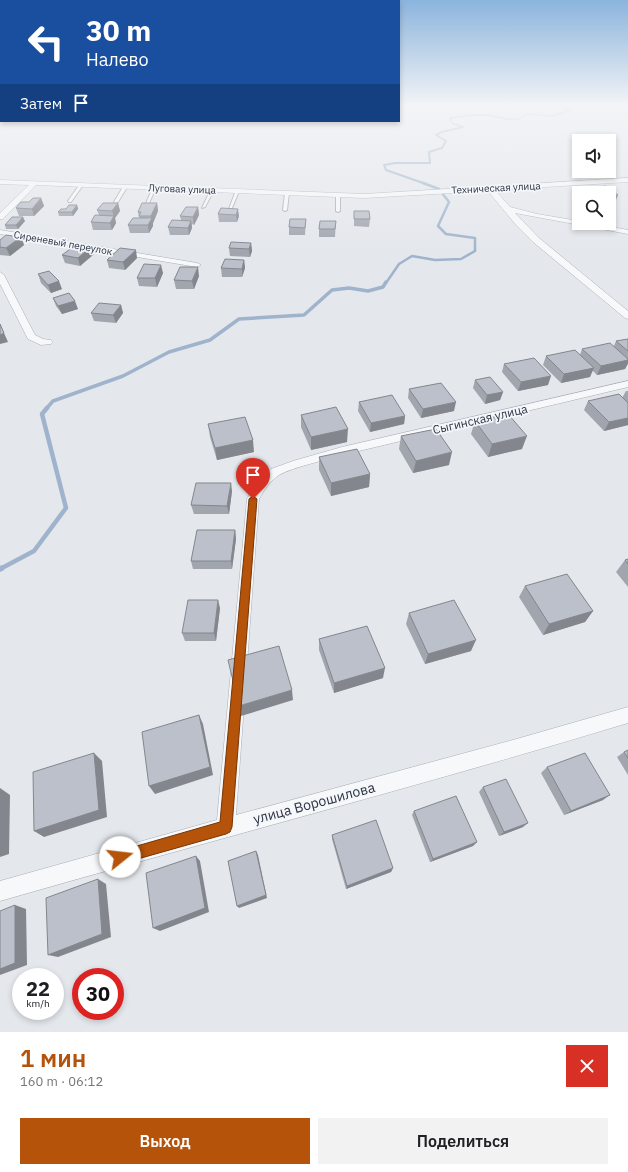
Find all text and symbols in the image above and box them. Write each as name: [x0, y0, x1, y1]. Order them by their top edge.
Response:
text: 30 m: [86, 12, 151, 49]
icon: left: [20, 16, 72, 68]
text: Налево: [86, 48, 149, 71]
icon: arrive: [70, 92, 92, 114]
text: Затем: [20, 94, 62, 113]
map controls: [572, 134, 616, 230]
button: sound: [572, 134, 616, 178]
street label: Техническая улица: [451, 179, 542, 197]
street label: Луговая улица: [148, 181, 217, 197]
button: search: [572, 186, 616, 230]
street label: Сиреневый переулок: [13, 228, 114, 258]
street label: Сыгинская улица: [431, 401, 529, 437]
pin: [236, 458, 270, 499]
icon: arrive: [242, 464, 264, 486]
street label: улица Ворошилова: [251, 778, 377, 828]
position arrow: [99, 836, 141, 878]
speed limit sign: 30: [72, 968, 124, 1020]
text: 22: [26, 975, 50, 1002]
text: km/h: [26, 997, 50, 1010]
text: 1 мин: [20, 1042, 86, 1074]
button: close: [566, 1045, 608, 1087]
text: 160 m · 06:12: [20, 1073, 103, 1090]
button: Выход: [20, 1118, 310, 1164]
button: Поделиться: [318, 1118, 608, 1164]

